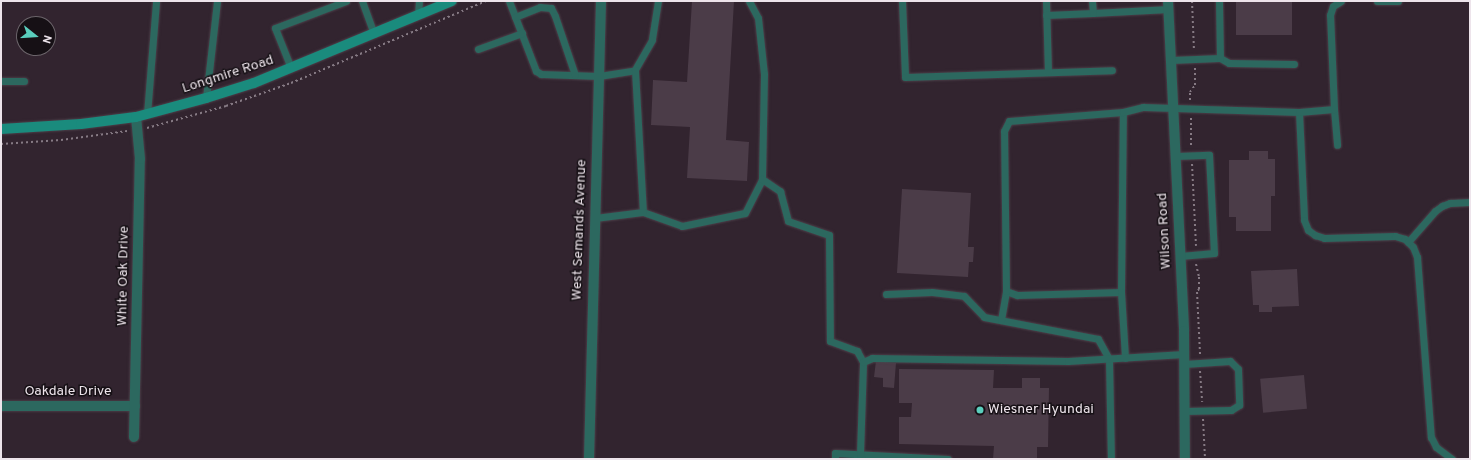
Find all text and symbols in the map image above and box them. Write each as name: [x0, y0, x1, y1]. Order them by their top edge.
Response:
north arrow: [16, 16, 56, 56]
text: N: [39, 33, 54, 45]
street label: Longmire Road: [180, 52, 276, 98]
street label: West Semands Avenue: [569, 159, 591, 301]
street label: Wilson Road: [1155, 192, 1175, 270]
street label: White Oak Drive: [115, 226, 133, 326]
street label: Oakdale Drive: [24, 384, 112, 400]
place label: Wiesner Hyundai: [988, 402, 1094, 418]
marker: Wiesner Hyundai: [975, 405, 985, 415]

